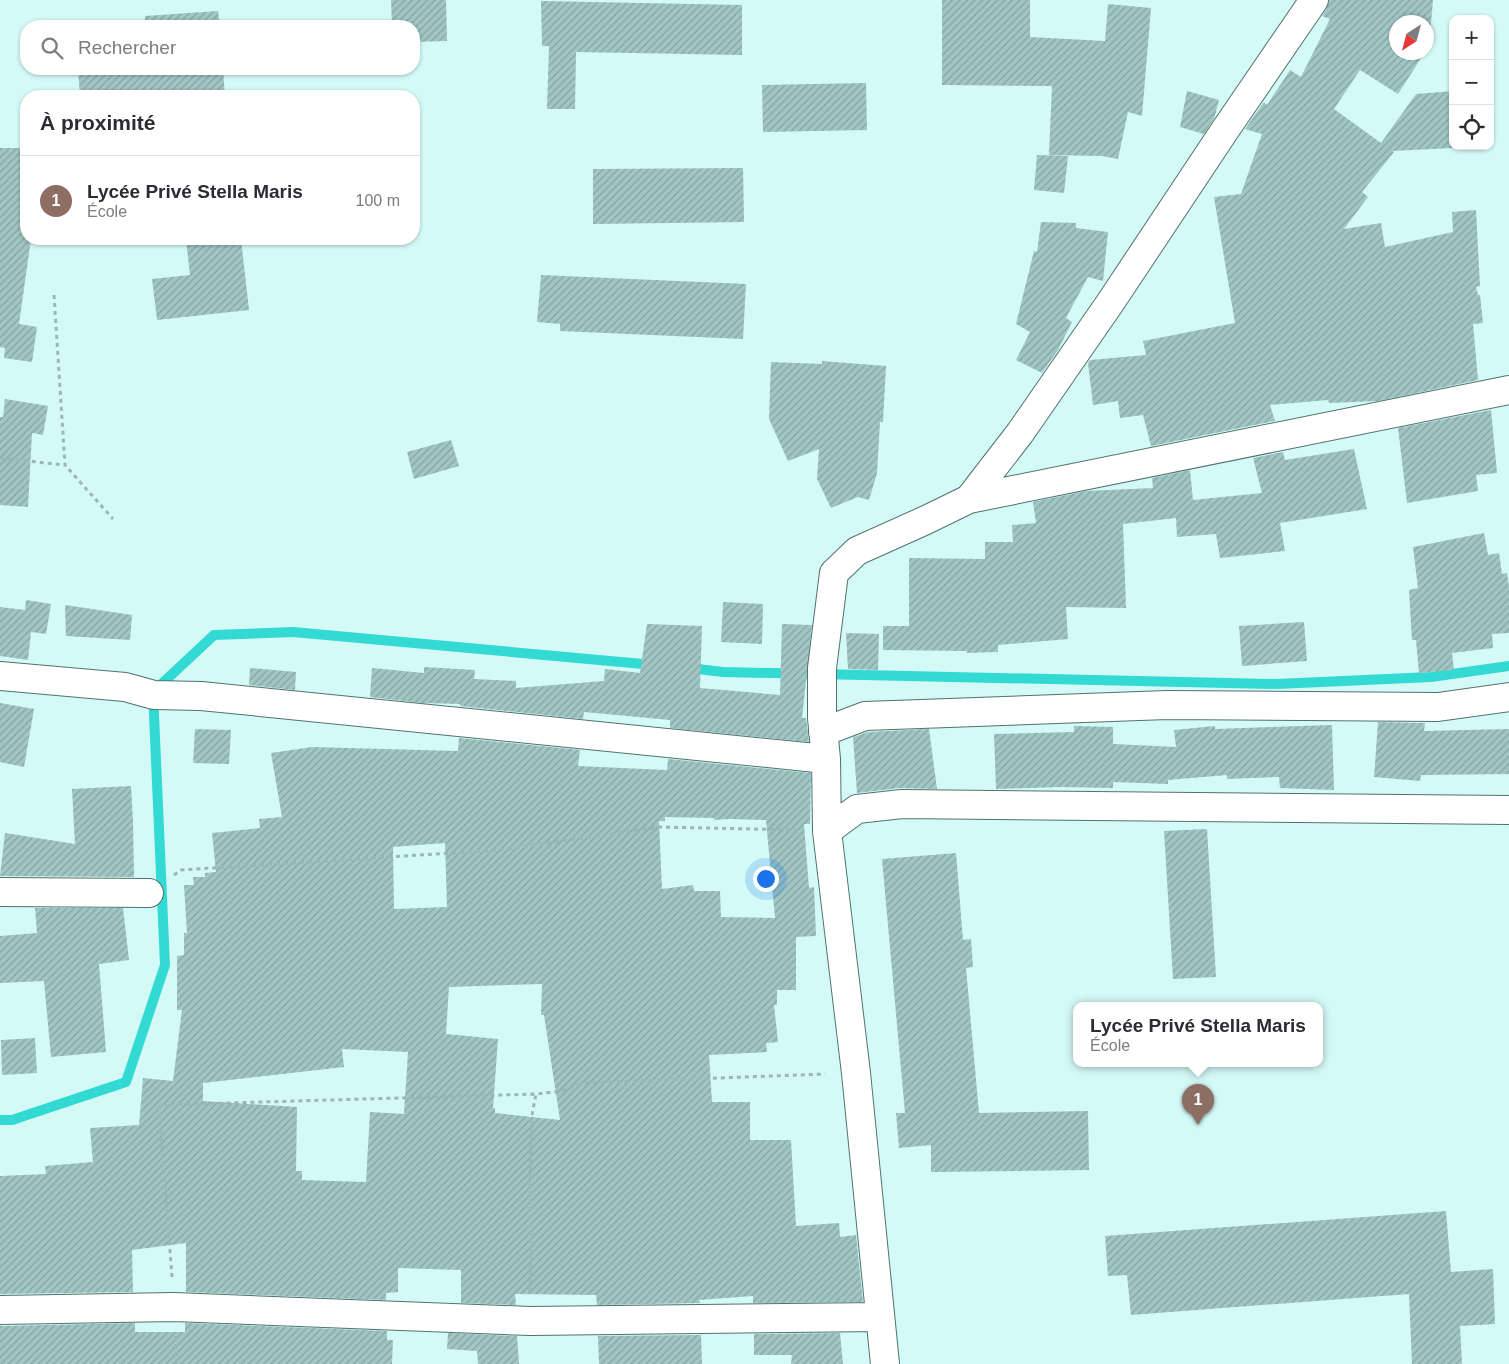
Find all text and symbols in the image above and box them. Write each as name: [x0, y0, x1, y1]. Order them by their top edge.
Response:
north arrow: [1389, 15, 1434, 60]
map controls: [1449, 15, 1494, 150]
button: +: [1449, 15, 1494, 60]
search box: [20, 20, 420, 75]
icon: search: [38, 34, 66, 62]
text: Rechercher: [78, 37, 176, 58]
button: −: [1449, 60, 1494, 105]
button: locate: [1449, 105, 1494, 150]
text: À proximité: [40, 111, 156, 134]
text: Lycée Privé Stella Maris: [87, 181, 303, 202]
text: 1: [52, 192, 60, 209]
text: 100 m: [356, 192, 400, 209]
text: École: [87, 203, 127, 220]
your location: [753, 866, 779, 892]
popup: [1073, 1002, 1323, 1067]
text: Lycée Privé Stella Maris: [1090, 1015, 1306, 1036]
text: École: [1090, 1037, 1130, 1054]
pin: 1: [1182, 1084, 1214, 1125]

